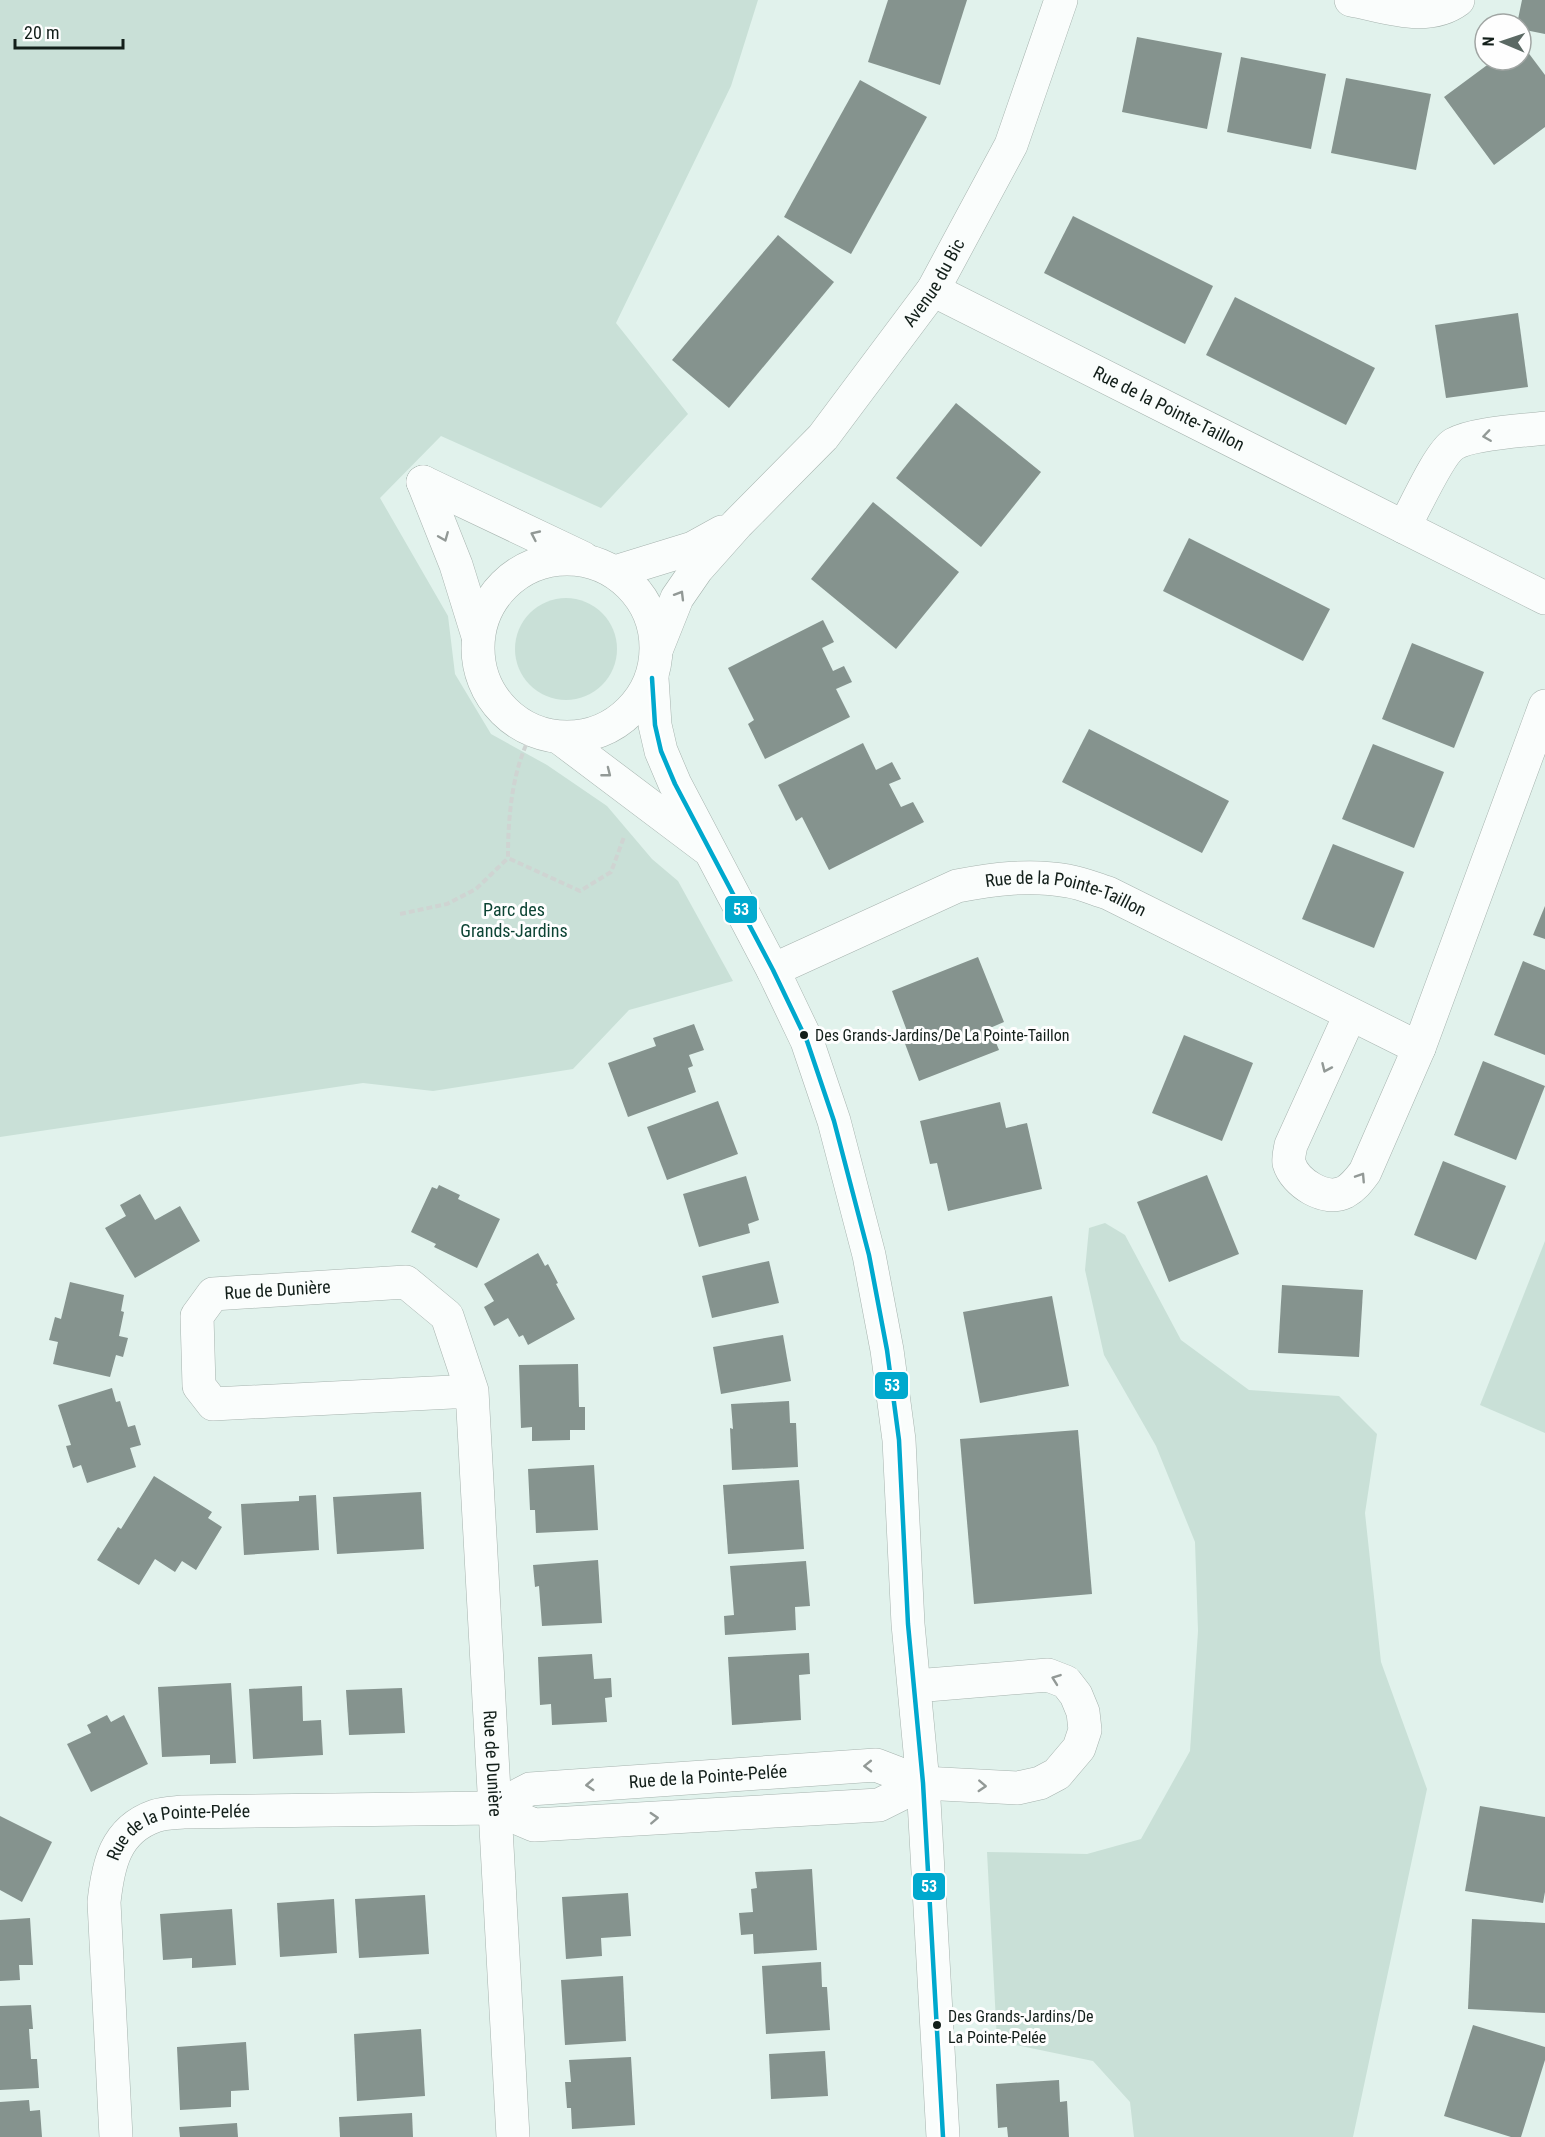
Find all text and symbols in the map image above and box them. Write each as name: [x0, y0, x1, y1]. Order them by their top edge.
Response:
scale bar: [15, 12, 123, 50]
north arrow: [1473, 12, 1533, 72]
text: 20 m: [24, 22, 59, 43]
text: N: [1479, 36, 1498, 47]
street label: Avenue du Bic: [898, 235, 969, 331]
street label: Rue de la Pointe-Taillon: [1090, 361, 1248, 455]
one-way arrow: [1482, 430, 1492, 442]
one-way arrow: [530, 530, 541, 542]
one-way arrow: [437, 531, 450, 541]
one-way arrow: [673, 591, 685, 601]
one-way arrow: [600, 765, 611, 776]
street label: Rue de la Pointe-Taillon: [984, 867, 1150, 920]
line badge: 53: [724, 895, 758, 924]
park label: Parc des Grands-Jardins: [460, 899, 568, 941]
text: 53: [733, 900, 749, 919]
place label: Des Grands-Jardins/De La Pointe-Taillon: [815, 1026, 1070, 1045]
marker: Des Grands-Jardins/De La Pointe-Taillon: [798, 1029, 810, 1041]
one-way arrow: [1321, 1062, 1333, 1073]
one-way arrow: [1353, 1172, 1364, 1183]
street label: Rue de Dunière: [224, 1276, 331, 1303]
line badge: 53: [874, 1371, 909, 1400]
text: 53: [884, 1376, 900, 1395]
one-way arrow: [1051, 1673, 1062, 1686]
street label: Rue de Dunière: [480, 1710, 506, 1817]
street label: Rue de la Pointe-Pelée: [628, 1760, 788, 1792]
one-way arrow: [863, 1760, 872, 1772]
one-way arrow: [585, 1778, 594, 1791]
one-way arrow: [977, 1780, 986, 1793]
street label: Rue de la Pointe-Pelée: [102, 1800, 250, 1863]
one-way arrow: [650, 1812, 659, 1825]
line badge: 53: [912, 1872, 946, 1901]
text: 53: [921, 1877, 937, 1896]
place label: Des Grands-Jardins/De La Pointe-Pelée: [948, 2007, 1094, 2047]
marker: Des Grands-Jardins/De La Pointe-Pelée: [931, 2019, 943, 2031]

